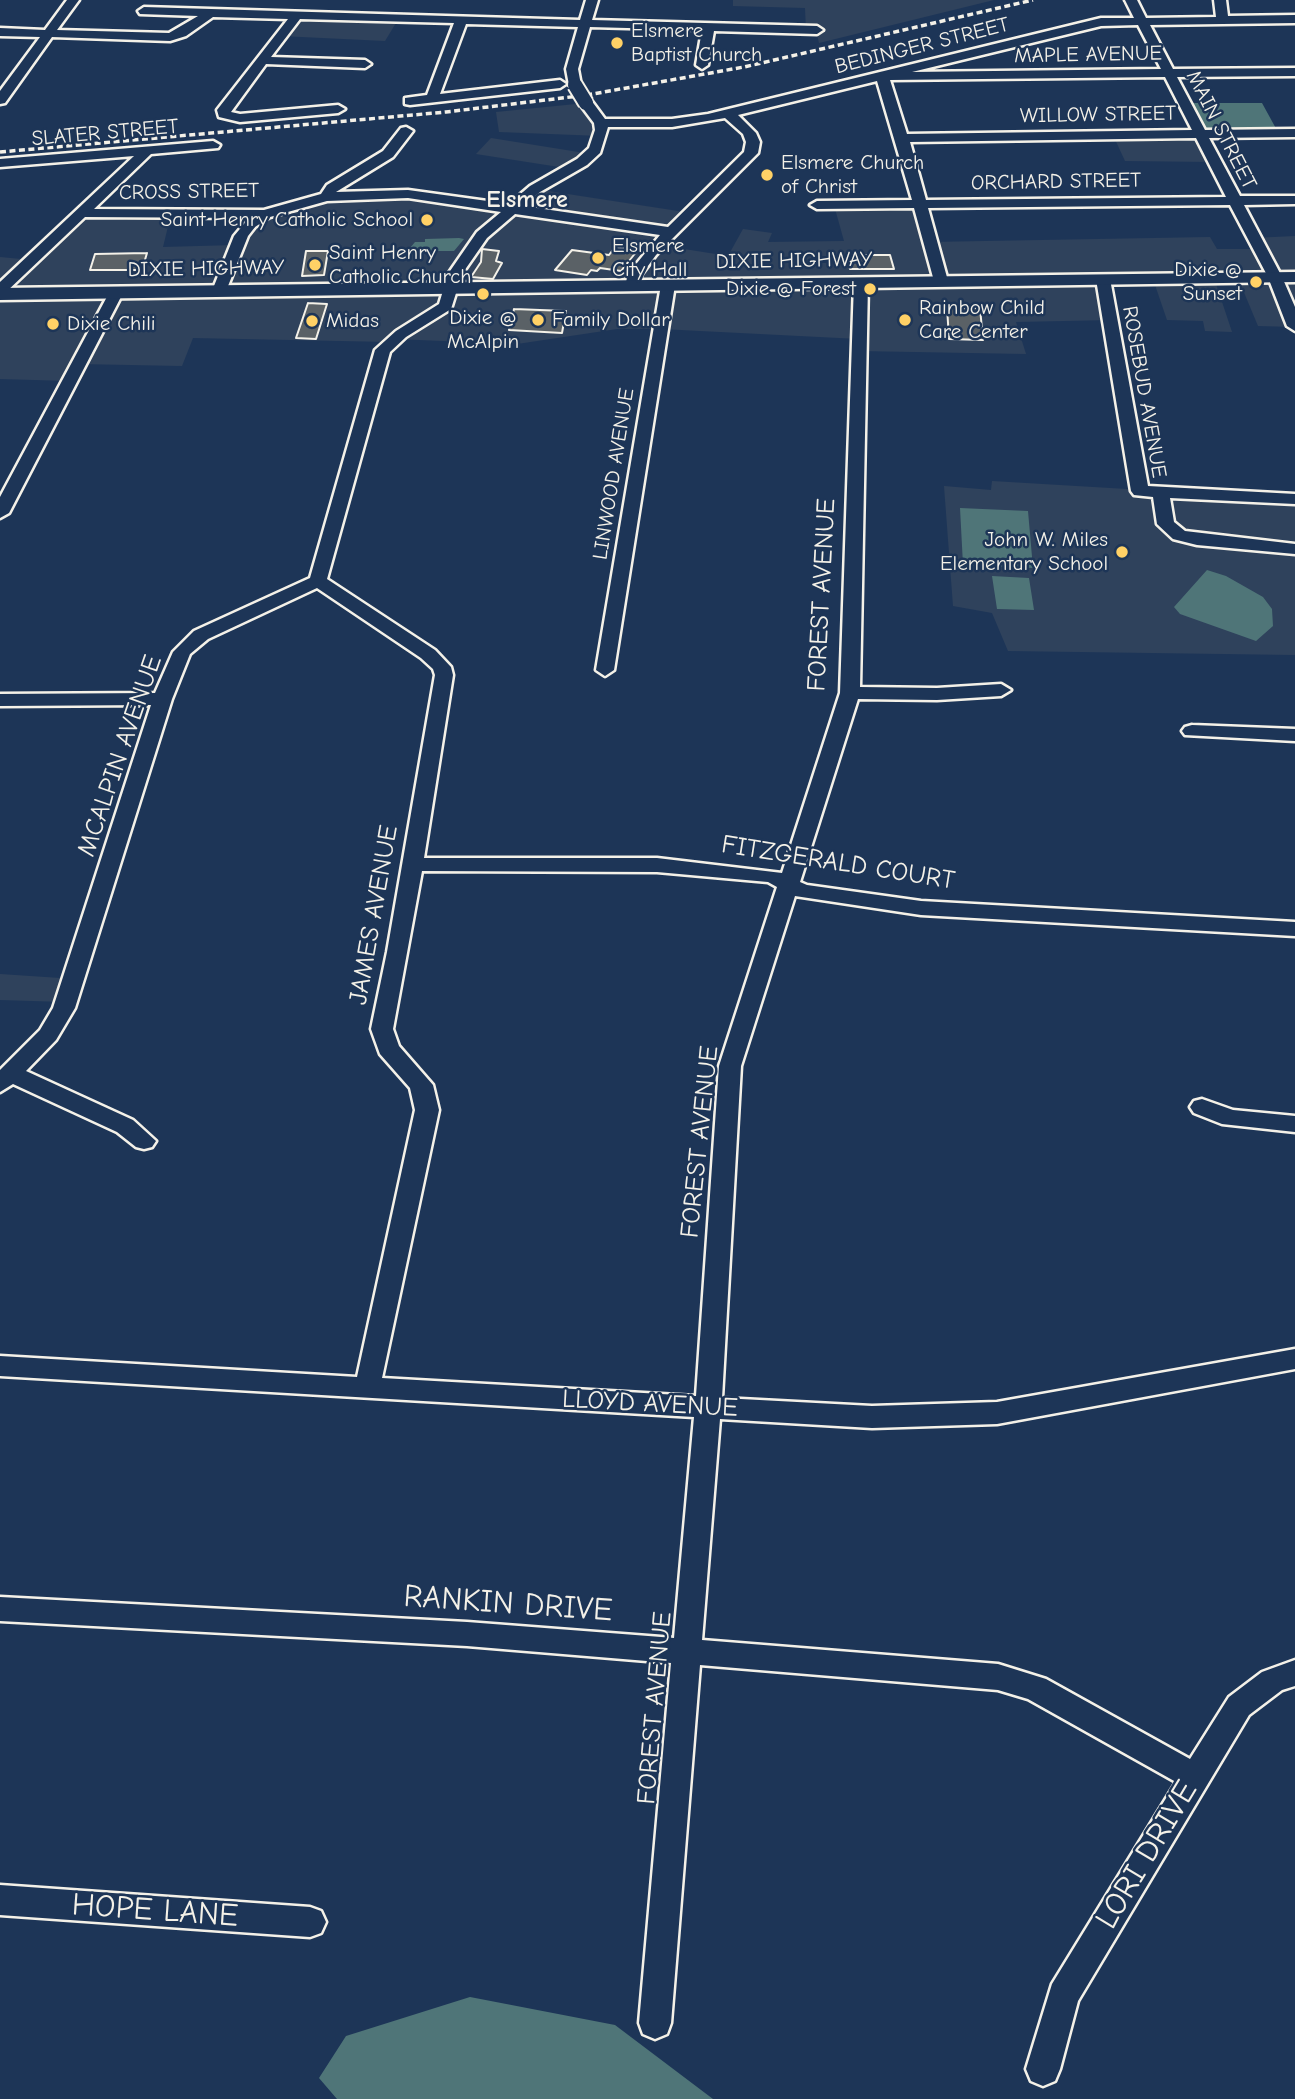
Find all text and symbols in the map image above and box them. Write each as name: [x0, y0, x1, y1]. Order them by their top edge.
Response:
street label: BEDINGER STREET: [832, 12, 1012, 80]
place label: Elsmere Baptist Church: [631, 18, 762, 68]
marker: Elsmere Baptist Church: [609, 35, 625, 51]
street label: MAPLE AVENUE: [1014, 41, 1162, 69]
street label: MAIN STREET: [1180, 66, 1262, 194]
street label: WILLOW STREET: [1020, 101, 1176, 129]
street label: SLATER STREET: [31, 114, 179, 152]
place label: Elsmere Church of Christ: [781, 150, 924, 200]
marker: Elsmere Church of Christ: [759, 167, 775, 183]
street label: ORCHARD STREET: [971, 168, 1141, 196]
street label: CROSS STREET: [119, 178, 259, 206]
district label: Elsmere: [486, 186, 568, 214]
place label: Saint Henry Catholic School: [161, 207, 413, 233]
marker: Saint Henry Catholic School: [419, 212, 435, 228]
place label: Elsmere City Hall: [612, 233, 687, 283]
place label: Saint Henry Catholic Church: [329, 240, 472, 290]
street label: DIXIE HIGHWAY: [715, 247, 873, 275]
marker: Elsmere City Hall: [590, 250, 606, 266]
street label: DIXIE HIGHWAY: [127, 255, 285, 283]
marker: Saint Henry Catholic Church: [307, 257, 323, 273]
place label: Dixie @ Sunset: [1174, 257, 1242, 307]
marker: Dixie @ Sunset: [1248, 274, 1264, 290]
place label: Dixie @ Forest: [726, 276, 856, 302]
marker: Dixie @ Forest: [862, 281, 878, 297]
marker: Dixie @ McAlpin: [475, 286, 491, 302]
place label: Rainbow Child Care Center: [919, 295, 1045, 345]
street label: ROSEBUD AVENUE: [1116, 304, 1172, 480]
place label: Dixie @ McAlpin: [447, 305, 519, 355]
place label: Family Dollar: [552, 307, 670, 333]
place label: Midas: [326, 308, 379, 334]
place label: Dixie Chili: [67, 311, 155, 337]
marker: Family Dollar: [530, 312, 546, 328]
marker: Rainbow Child Care Center: [897, 312, 913, 328]
marker: Midas: [304, 313, 320, 329]
marker: Dixie Chili: [45, 316, 61, 332]
street label: LINWOOD AVENUE: [588, 386, 640, 562]
street label: FOREST AVENUE: [801, 498, 843, 692]
place label: John W. Miles Elementary School: [940, 527, 1108, 577]
marker: John W. Miles Elementary School: [1114, 544, 1130, 560]
street label: MCALPIN AVENUE: [71, 651, 169, 861]
street label: JAMES AVENUE: [343, 823, 405, 1007]
street label: FITZGERALD COURT: [719, 829, 957, 897]
street label: FOREST AVENUE: [674, 1044, 726, 1240]
street label: LLOYD AVENUE: [561, 1384, 739, 1424]
street label: RANKIN DRIVE: [402, 1578, 614, 1630]
street label: FOREST AVENUE: [631, 1610, 679, 1806]
street label: LORI DRIVE: [1088, 1774, 1206, 1936]
street label: HOPE LANE: [71, 1886, 239, 1936]

